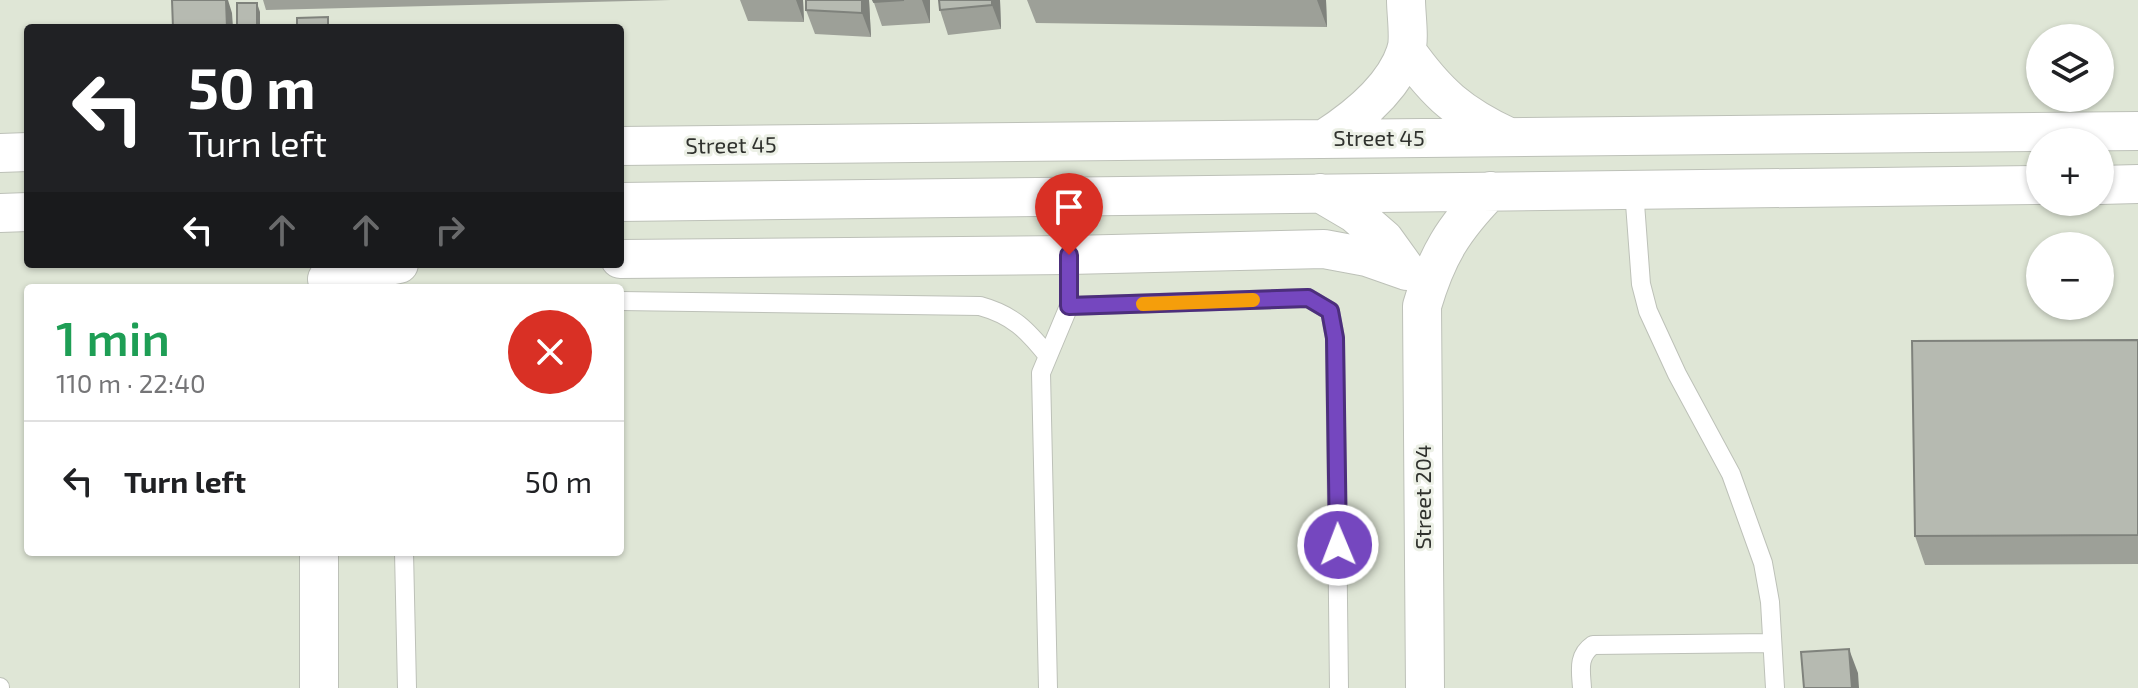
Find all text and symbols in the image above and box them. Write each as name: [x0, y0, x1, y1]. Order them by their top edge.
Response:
map controls: [2026, 24, 2114, 320]
button: layers: [2026, 24, 2114, 112]
text: 50 m: [188, 53, 316, 120]
icon: left: [56, 56, 160, 160]
text: Turn left: [188, 121, 327, 164]
street label: Street 45: [1333, 124, 1425, 150]
button: +: [2026, 128, 2114, 216]
street label: Street 45: [685, 130, 777, 158]
pin: [1035, 173, 1103, 255]
icon: arrive: [1047, 185, 1091, 229]
icon: left: [176, 208, 220, 252]
icon: ahead: [260, 208, 304, 252]
icon: ahead: [344, 208, 388, 252]
icon: right: [428, 208, 472, 252]
button: −: [2026, 232, 2114, 320]
text: 1 min: [56, 308, 170, 366]
button: close: [508, 310, 592, 394]
text: 110 m · 22:40: [56, 367, 206, 398]
street label: Street 204: [1409, 444, 1435, 550]
icon: left: [56, 459, 100, 503]
text: Turn left: [124, 463, 246, 499]
text: 50 m: [525, 463, 592, 499]
position arrow: [1296, 503, 1380, 587]

